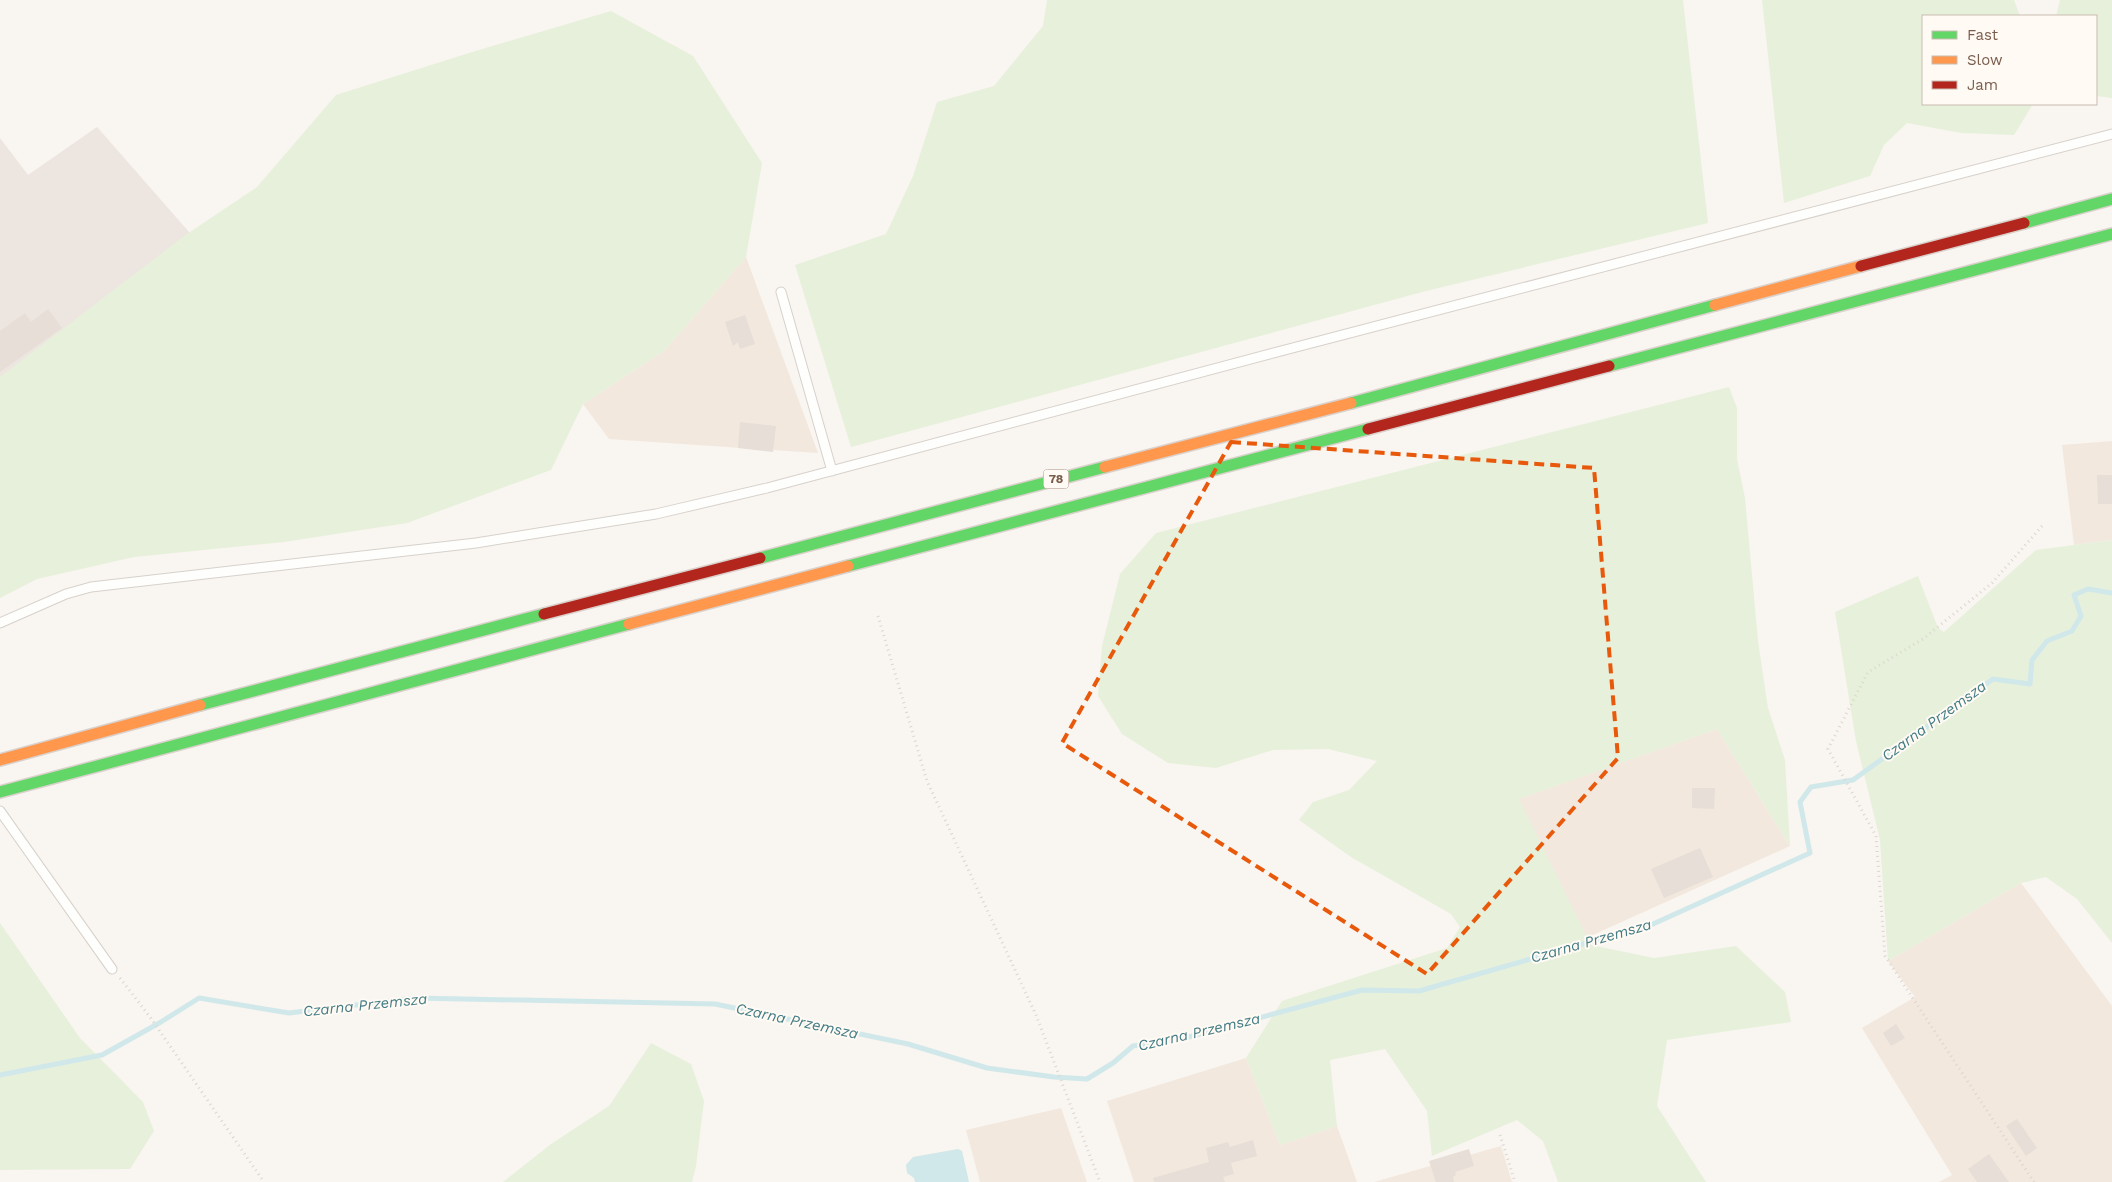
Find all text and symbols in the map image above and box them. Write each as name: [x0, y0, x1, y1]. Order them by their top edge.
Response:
legend: [1922, 15, 2097, 105]
text: Fast: [1967, 26, 1999, 44]
text: Slow: [1967, 51, 2003, 69]
text: Jam: [1967, 76, 1998, 94]
road number: 78: [1044, 469, 1068, 488]
water label: Czarna Przemsza: [1878, 677, 1990, 765]
water label: Czarna Przemsza: [1529, 915, 1653, 967]
water label: Czarna Przemsza: [302, 990, 428, 1020]
water label: Czarna Przemsza: [734, 999, 860, 1043]
water label: Czarna Przemsza: [1136, 1009, 1262, 1055]

